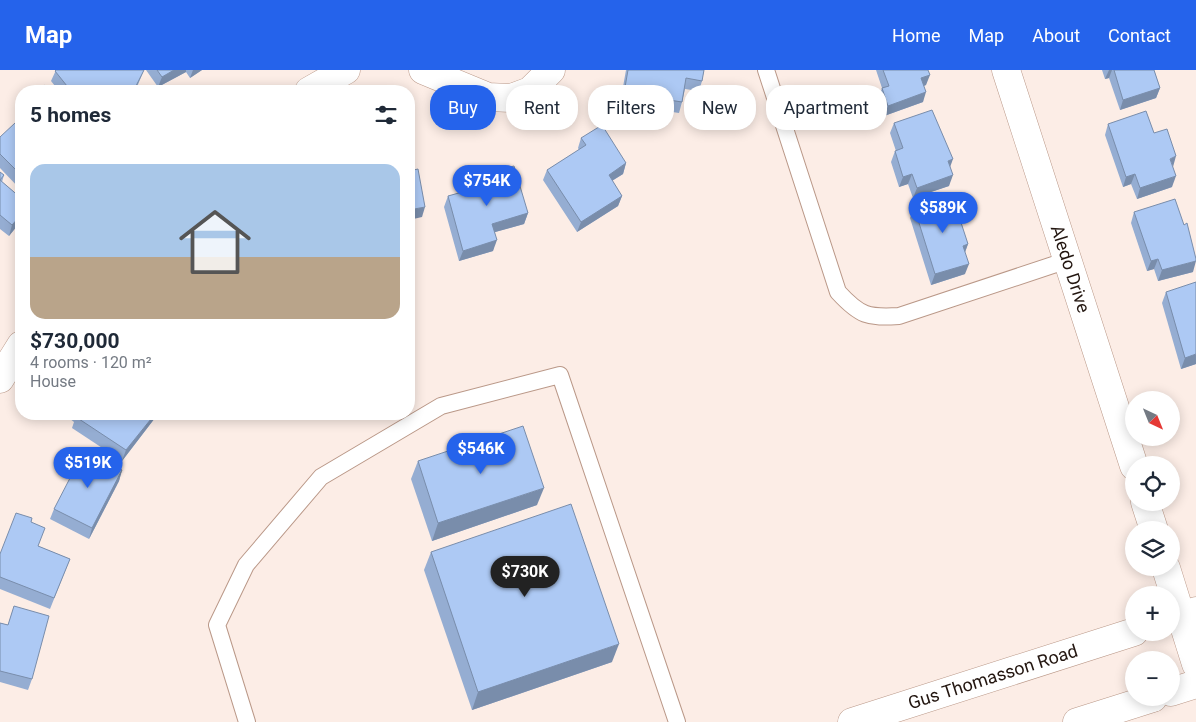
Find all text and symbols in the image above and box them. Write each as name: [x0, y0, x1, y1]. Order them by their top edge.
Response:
text: Map: [25, 21, 72, 49]
text: Home: [892, 25, 941, 46]
text: Map: [969, 25, 1004, 46]
text: About: [1032, 25, 1080, 46]
text: Contact: [1108, 25, 1171, 46]
chip: Buy: [430, 85, 496, 130]
chip: Rent: [506, 85, 578, 130]
chip: Filters: [588, 85, 674, 130]
chip: New: [684, 85, 756, 130]
chip: Apartment: [766, 85, 887, 130]
icon: filters: [372, 101, 400, 129]
text: 5 homes: [30, 103, 111, 127]
pin: $754K: [452, 164, 522, 207]
text: $754K: [464, 171, 510, 190]
pin: $589K: [908, 191, 978, 234]
icon: home: [170, 197, 260, 287]
text: $589K: [920, 198, 966, 217]
street label: Aledo Drive: [1047, 222, 1095, 315]
text: $730,000: [30, 329, 120, 353]
text: 4 rooms · 120 m²: [30, 353, 152, 372]
text: House: [30, 372, 76, 391]
north arrow: [1125, 391, 1180, 446]
map controls: [1125, 391, 1180, 706]
pin: $546K: [446, 432, 516, 475]
text: $546K: [458, 439, 504, 458]
pin: $519K: [53, 446, 123, 489]
text: $519K: [65, 453, 111, 472]
button: locate: [1125, 456, 1180, 511]
button: layers: [1125, 521, 1180, 576]
pin: $730K: [490, 556, 560, 598]
text: $730K: [502, 562, 548, 581]
button: +: [1125, 586, 1180, 641]
street label: Gus Thomasson Road: [905, 640, 1080, 713]
button: −: [1125, 651, 1180, 706]

